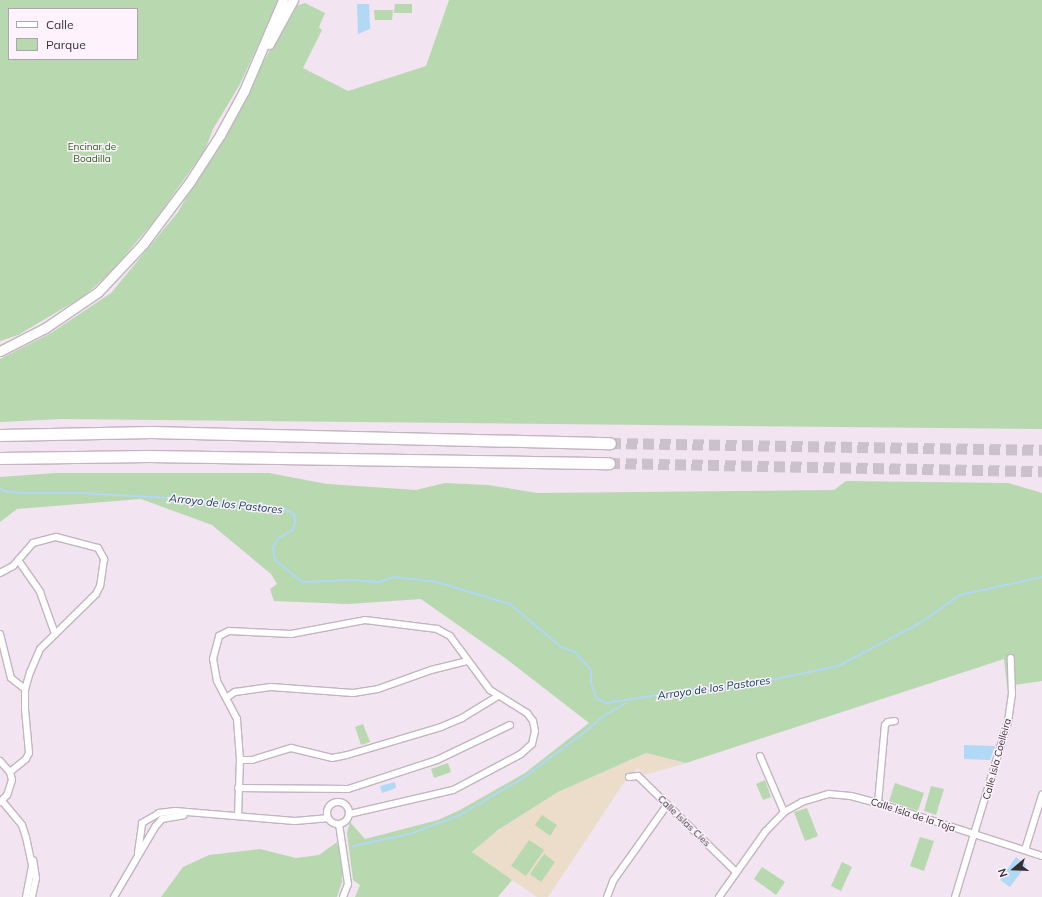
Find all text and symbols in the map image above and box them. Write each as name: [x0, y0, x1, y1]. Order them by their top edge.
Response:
legend: [8, 8, 138, 60]
text: Calle: [46, 17, 73, 32]
text: Parque: [46, 37, 86, 52]
park label: Encinar de Boadilla: [68, 140, 116, 164]
water label: Arroyo de los Pastores: [169, 491, 283, 517]
water label: Arroyo de los Pastores: [657, 674, 771, 702]
street label: Calle Isla Coelleira: [980, 717, 1014, 801]
street label: Calle Islas Cíes: [655, 793, 713, 849]
street label: Calle Isla de la Toja: [869, 796, 957, 834]
north arrow: [994, 849, 1034, 889]
text: N: [995, 867, 1011, 879]

